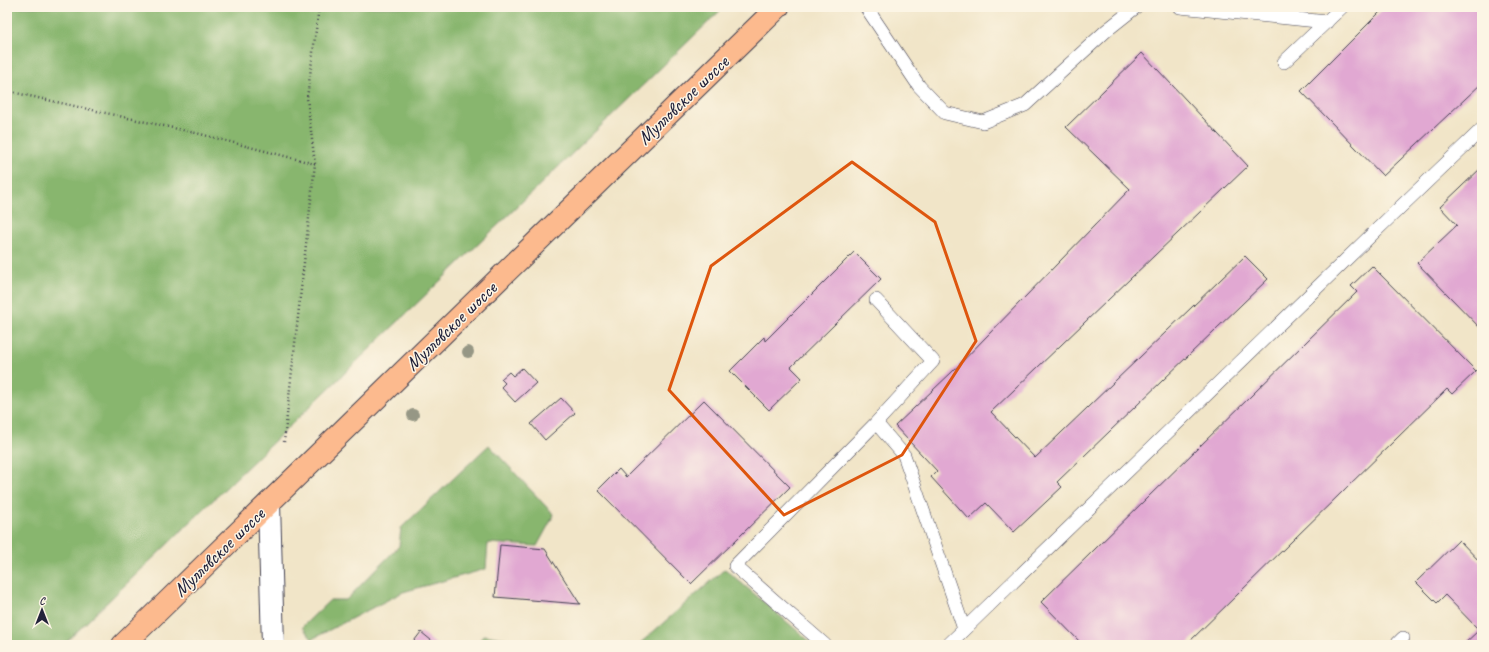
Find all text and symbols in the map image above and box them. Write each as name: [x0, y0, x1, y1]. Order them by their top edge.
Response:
street label: Мулловское шоссе: [632, 49, 735, 150]
street label: Мулловское шоссе: [400, 275, 503, 376]
street label: Мулловское шоссе: [168, 501, 271, 602]
north arrow: [22, 590, 62, 630]
text: С: [39, 593, 46, 607]

